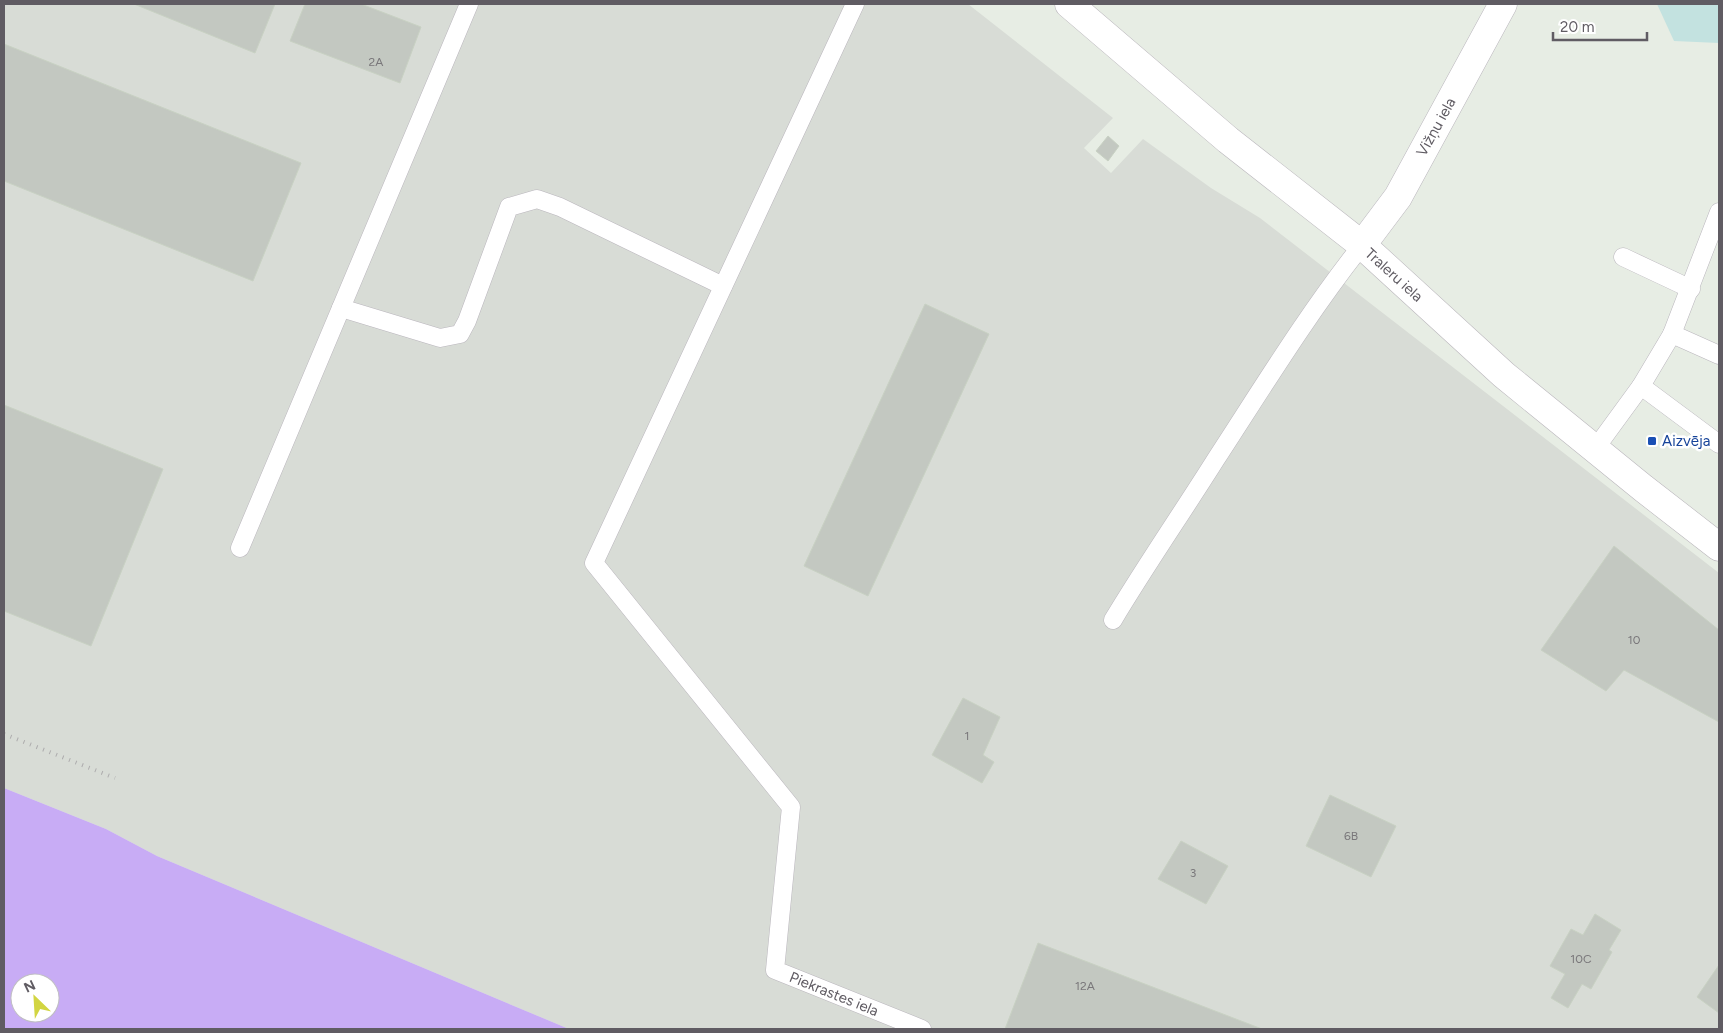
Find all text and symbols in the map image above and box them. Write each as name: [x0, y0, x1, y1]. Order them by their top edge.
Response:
scale bar: [1553, 10, 1647, 42]
text: 20 m: [1560, 18, 1594, 36]
house number: 2A: [369, 55, 383, 69]
street label: Vižņu iela: [1413, 95, 1459, 159]
street label: Traleru iela: [1361, 244, 1427, 306]
place label: Aizvēja: [1662, 432, 1711, 450]
marker: Aizvēja: [1646, 435, 1658, 447]
house number: 10: [1628, 633, 1641, 647]
house number: 1: [965, 729, 969, 743]
house number: 6B: [1344, 829, 1358, 843]
house number: 3: [1190, 866, 1196, 880]
house number: 10C: [1570, 952, 1592, 966]
street label: Piekrastes iela: [787, 968, 881, 1020]
north arrow: [10, 973, 60, 1023]
text: N: [21, 977, 38, 997]
house number: 12A: [1075, 979, 1095, 993]

